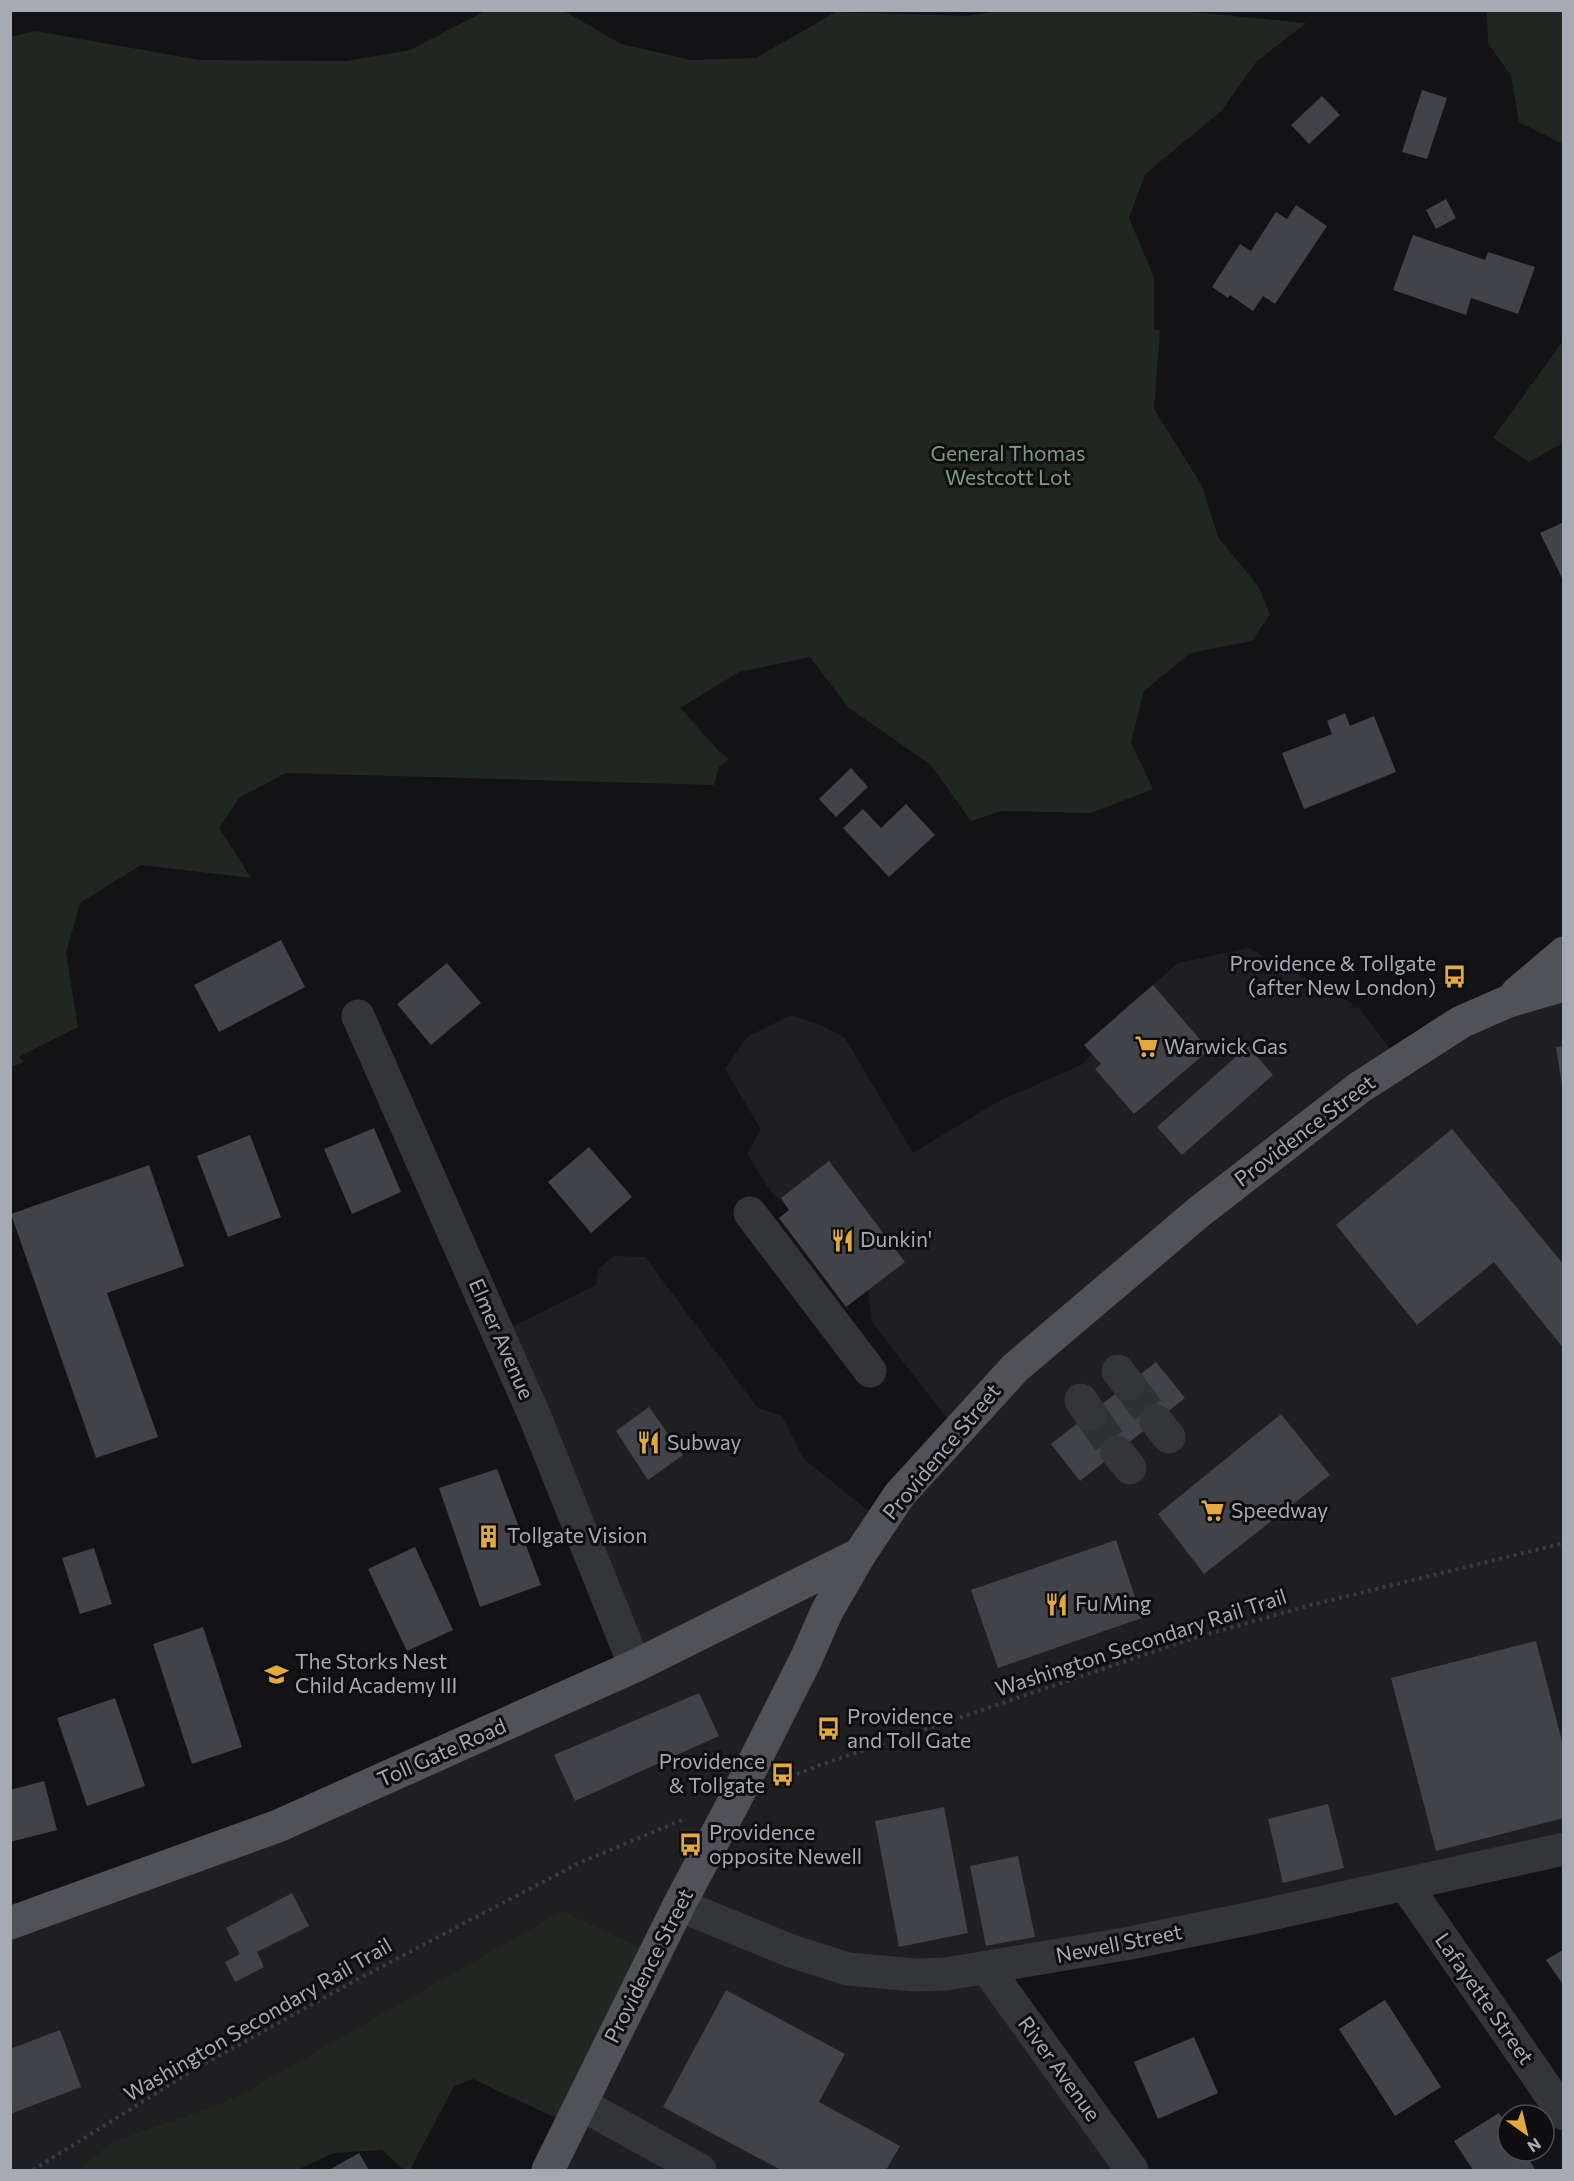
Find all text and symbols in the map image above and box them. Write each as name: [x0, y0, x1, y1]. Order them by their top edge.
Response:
park label: General Thomas Westcott Lot: [930, 440, 1086, 489]
place label: Providence & Tollgate (after New London): [1229, 950, 1436, 999]
bus stop icon: Providence & Tollgate (after New London): [1441, 963, 1467, 989]
place label: Warwick Gas: [1164, 1033, 1288, 1058]
supermarket icon: Warwick Gas: [1133, 1034, 1159, 1060]
street label: Providence Street: [1229, 1069, 1379, 1191]
place label: Dunkin': [860, 1226, 932, 1251]
restaurant icon: Dunkin': [829, 1227, 855, 1253]
street label: Elmer Avenue: [465, 1274, 540, 1403]
street label: Providence Street: [877, 1378, 1005, 1524]
place label: Subway: [667, 1429, 742, 1454]
restaurant icon: Subway: [636, 1430, 662, 1456]
place label: Speedway: [1231, 1497, 1328, 1522]
supermarket icon: Speedway: [1200, 1498, 1226, 1524]
place label: Tollgate Vision: [507, 1522, 647, 1547]
building icon: Tollgate Vision: [476, 1523, 502, 1549]
street label: Washington Secondary Rail Trail: [992, 1583, 1289, 1701]
place label: Fu Ming: [1075, 1590, 1151, 1615]
restaurant icon: Fu Ming: [1044, 1591, 1070, 1617]
place label: The Storks Nest Child Academy III: [295, 1648, 457, 1697]
school or university icon: The Storks Nest Child Academy III: [264, 1661, 290, 1687]
place label: Providence and Toll Gate: [847, 1703, 971, 1752]
street label: Toll Gate Road: [373, 1712, 510, 1791]
bus stop icon: Providence and Toll Gate: [816, 1716, 842, 1742]
place label: Providence & Tollgate: [659, 1748, 765, 1797]
bus stop icon: Providence & Tollgate: [770, 1761, 796, 1787]
place label: Providence opposite Newell: [709, 1819, 862, 1868]
bus stop icon: Providence opposite Newell: [678, 1832, 704, 1858]
street label: Providence Street: [598, 1884, 697, 2047]
street label: Newell Street: [1053, 1918, 1184, 1967]
street label: Lafayette Street: [1431, 1928, 1540, 2069]
street label: Washington Secondary Rail Trail: [119, 1932, 396, 2106]
street label: River Avenue: [1014, 2011, 1107, 2125]
north arrow: [1496, 2103, 1556, 2163]
text: N: [1524, 2135, 1545, 2157]

